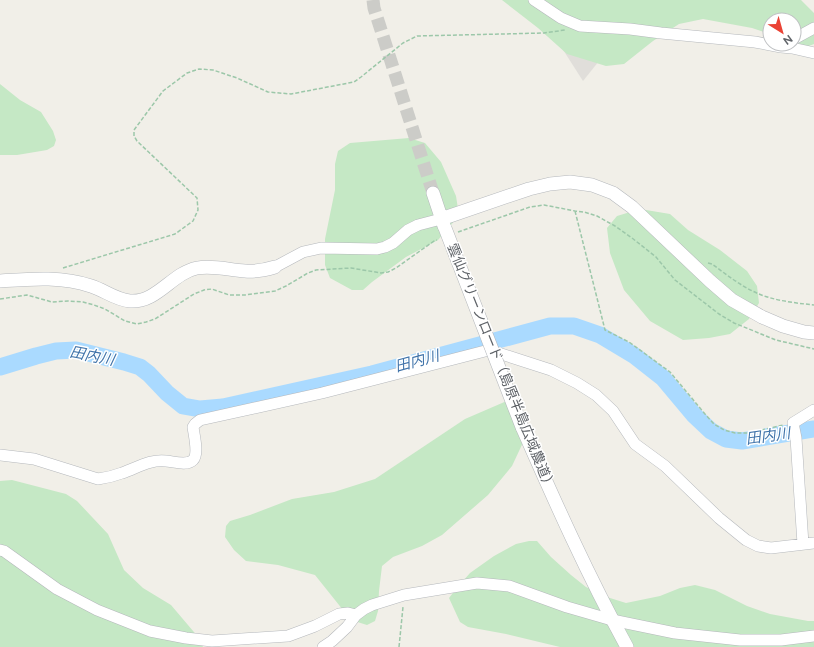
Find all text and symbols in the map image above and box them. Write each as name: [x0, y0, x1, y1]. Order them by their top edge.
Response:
north arrow: [762, 12, 802, 52]
text: N: [780, 32, 795, 47]
street label: 雲仙グリーンロード（島原半島広域農道）: [443, 241, 559, 493]
water label: 田内川: [68, 343, 118, 370]
water label: 田内川: [393, 346, 443, 376]
water label: 田内川: [744, 424, 794, 448]

